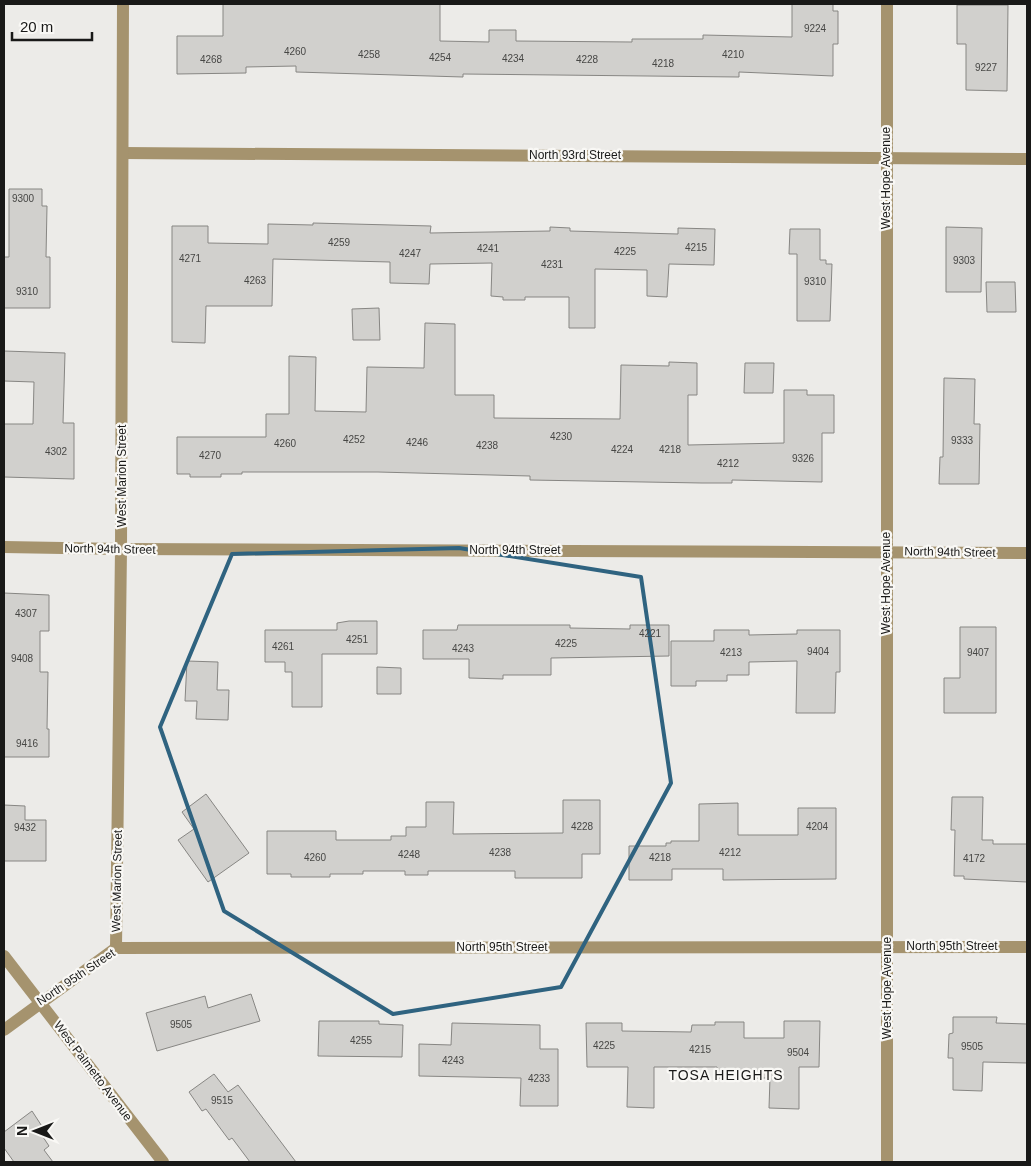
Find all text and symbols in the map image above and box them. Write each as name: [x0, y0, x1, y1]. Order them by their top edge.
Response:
scale bar: [12, 10, 92, 42]
text: 20 m: [20, 18, 53, 35]
house number: 9224: [804, 23, 827, 34]
house number: 4260: [284, 46, 307, 57]
house number: 4258: [358, 49, 381, 60]
house number: 4210: [722, 49, 745, 60]
house number: 4254: [429, 52, 452, 63]
house number: 4234: [502, 53, 525, 64]
house number: 4268: [200, 54, 223, 65]
house number: 4228: [576, 54, 599, 65]
house number: 4218: [652, 58, 675, 69]
house number: 9227: [975, 62, 998, 73]
street label: West Hope Avenue: [879, 127, 893, 229]
street label: North 93rd Street: [529, 148, 622, 162]
house number: 9300: [12, 193, 35, 204]
house number: 4259: [328, 237, 351, 248]
house number: 4215: [685, 242, 708, 253]
house number: 4241: [477, 243, 500, 254]
house number: 4225: [614, 246, 637, 257]
house number: 4247: [399, 248, 422, 259]
house number: 4271: [179, 253, 202, 264]
house number: 9303: [953, 255, 976, 266]
house number: 4231: [541, 259, 564, 270]
house number: 4263: [244, 275, 267, 286]
house number: 9310: [804, 276, 827, 287]
house number: 9310: [16, 286, 39, 297]
street label: West Marion Street: [115, 424, 129, 527]
house number: 4230: [550, 431, 573, 442]
house number: 4252: [343, 434, 366, 445]
house number: 9333: [951, 435, 974, 446]
house number: 4246: [406, 437, 429, 448]
house number: 4260: [274, 438, 297, 449]
house number: 4238: [476, 440, 499, 451]
house number: 4224: [611, 444, 634, 455]
house number: 4218: [659, 444, 682, 455]
house number: 4302: [45, 446, 68, 457]
house number: 4270: [199, 450, 222, 461]
house number: 9326: [792, 453, 815, 464]
house number: 4212: [717, 458, 740, 469]
street label: West Hope Avenue: [879, 532, 893, 634]
street label: North 94th Street: [64, 541, 156, 557]
street label: North 94th Street: [469, 543, 561, 557]
street label: North 94th Street: [904, 544, 996, 560]
house number: 4307: [15, 608, 38, 619]
house number: 4221: [639, 628, 662, 639]
house number: 4251: [346, 634, 369, 645]
house number: 4225: [555, 638, 578, 649]
house number: 4261: [272, 641, 295, 652]
house number: 4243: [452, 643, 475, 654]
house number: 9404: [807, 646, 830, 657]
house number: 4213: [720, 647, 743, 658]
house number: 9407: [967, 647, 990, 658]
house number: 9408: [11, 653, 34, 664]
house number: 9416: [16, 738, 39, 749]
house number: 4228: [571, 821, 594, 832]
house number: 4204: [806, 821, 829, 832]
house number: 9432: [14, 822, 37, 833]
street label: West Marion Street: [109, 829, 125, 932]
house number: 4238: [489, 847, 512, 858]
house number: 4212: [719, 847, 742, 858]
house number: 4248: [398, 849, 421, 860]
house number: 4260: [304, 852, 327, 863]
house number: 4218: [649, 852, 672, 863]
house number: 4172: [963, 853, 986, 864]
street label: West Hope Avenue: [880, 937, 894, 1039]
street label: North 95th Street: [906, 939, 998, 953]
street label: North 95th Street: [456, 940, 548, 954]
street label: North 95th Street: [34, 945, 118, 1008]
street label: West Palmetto Avenue: [51, 1018, 135, 1124]
house number: 9505: [170, 1019, 193, 1030]
house number: 4255: [350, 1035, 373, 1046]
house number: 4225: [593, 1040, 616, 1051]
house number: 9505: [961, 1041, 984, 1052]
house number: 4215: [689, 1044, 712, 1055]
house number: 9504: [787, 1047, 810, 1058]
house number: 4243: [442, 1055, 465, 1066]
district label: TOSA HEIGHTS: [668, 1067, 784, 1083]
house number: 4233: [528, 1073, 551, 1084]
house number: 9515: [211, 1095, 234, 1106]
north arrow: [10, 1106, 60, 1156]
text: N: [14, 1126, 30, 1136]

